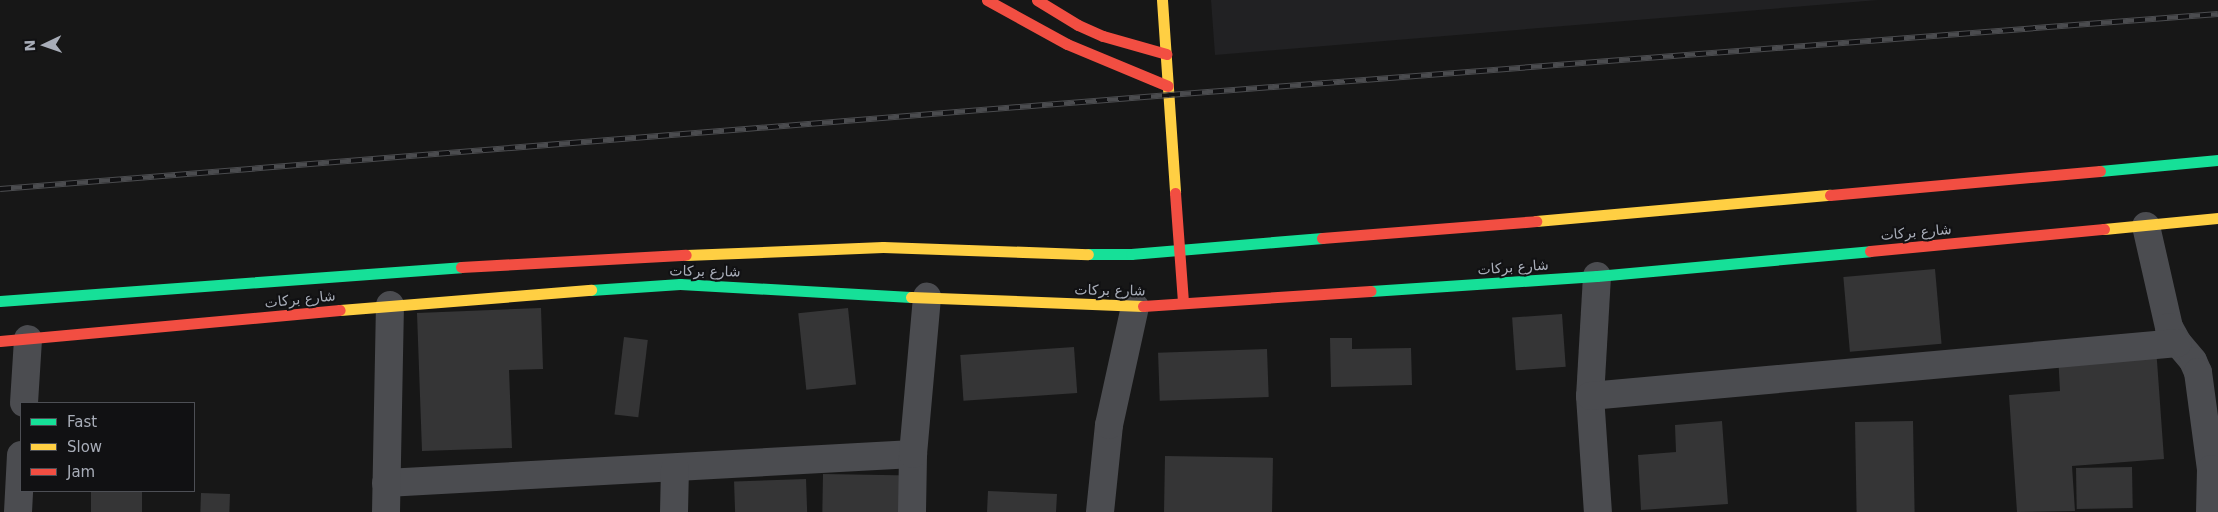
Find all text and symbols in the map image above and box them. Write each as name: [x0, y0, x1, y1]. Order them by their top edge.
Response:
north arrow: [20, 20, 70, 70]
text: N: [22, 40, 38, 52]
street label: شارع بركات: [1880, 221, 1952, 243]
street label: شارع بركات: [1477, 256, 1549, 278]
street label: شارع بركات: [669, 262, 741, 280]
street label: شارع بركات: [1074, 281, 1146, 299]
street label: شارع بركات: [264, 287, 336, 311]
legend: [20, 402, 195, 492]
text: Fast: [67, 413, 97, 431]
text: Slow: [67, 438, 102, 456]
text: Jam: [67, 463, 95, 481]

